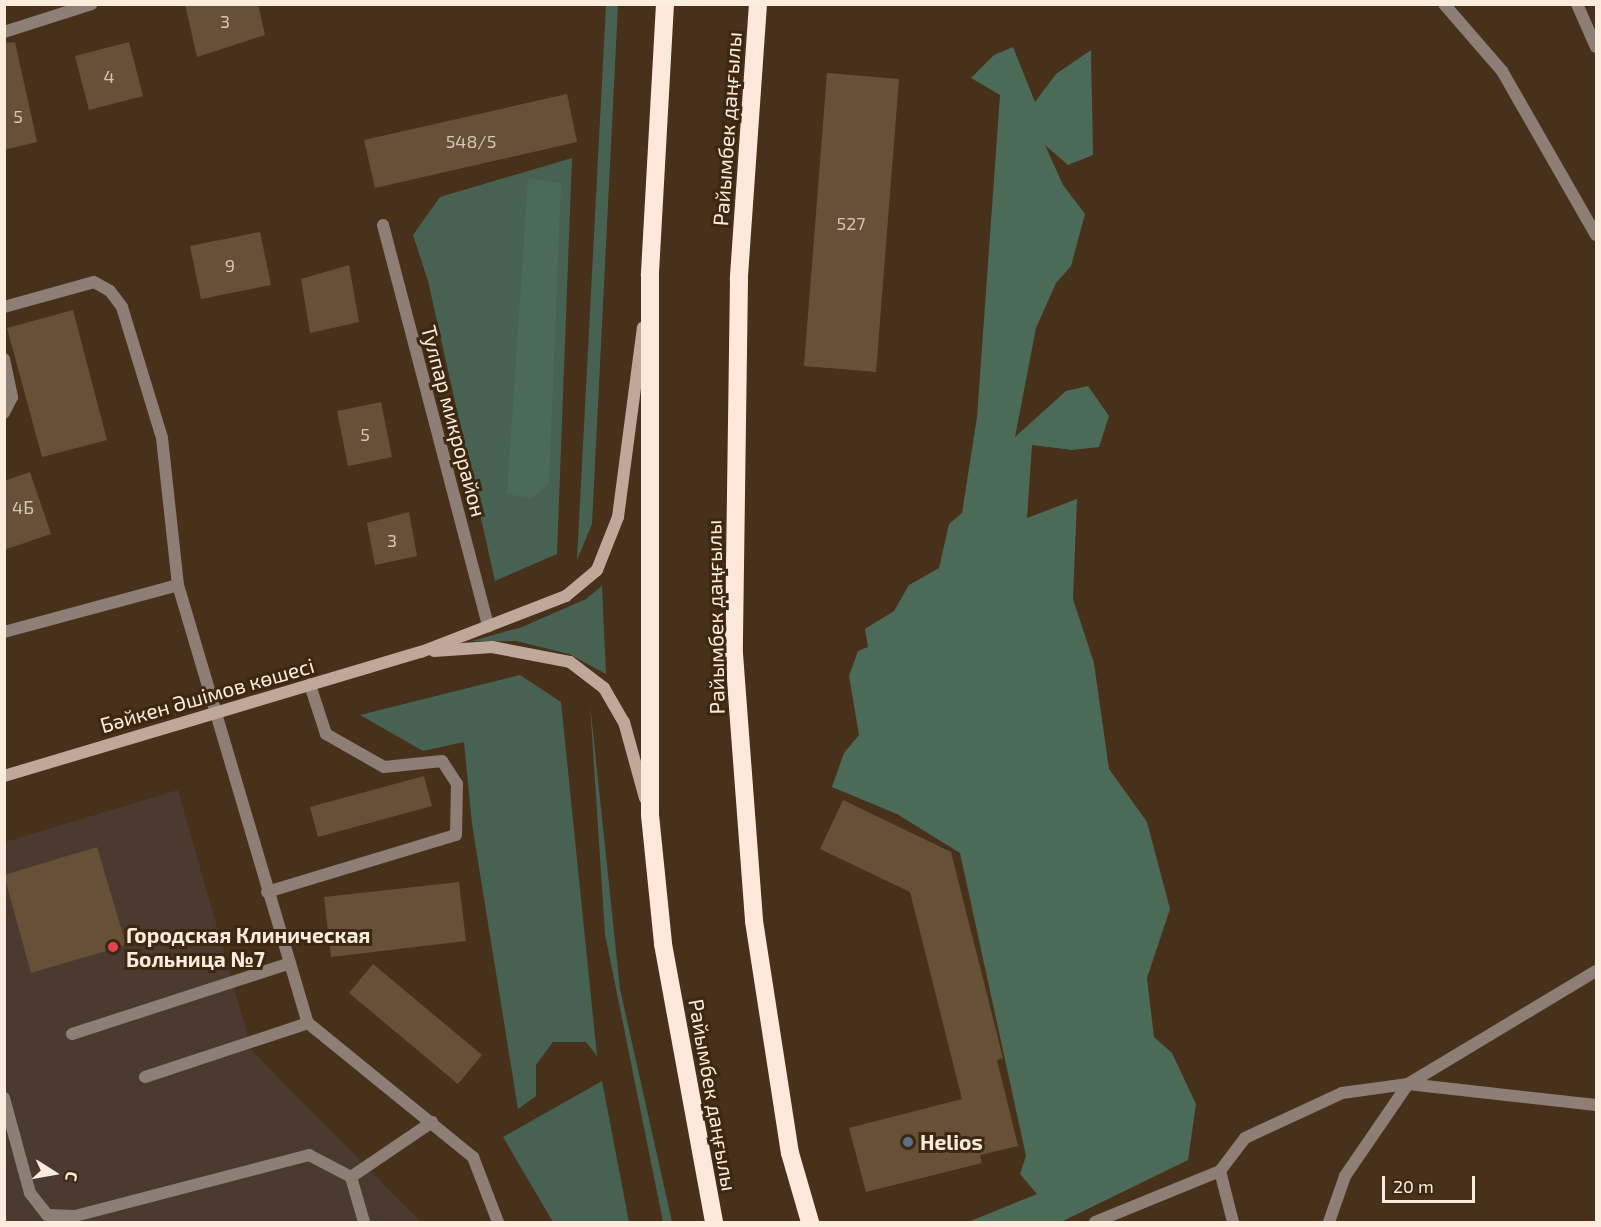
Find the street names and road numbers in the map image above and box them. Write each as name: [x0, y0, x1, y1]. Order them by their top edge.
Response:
street label: Райымбек даңғылы: [708, 31, 746, 227]
street label: Тулпар микрорайон: [416, 322, 492, 520]
street label: Райымбек даңғылы: [701, 520, 729, 714]
street label: Бәйкен Әшімов көшесі: [97, 652, 317, 738]
street label: Райымбек даңғылы: [684, 997, 742, 1193]

